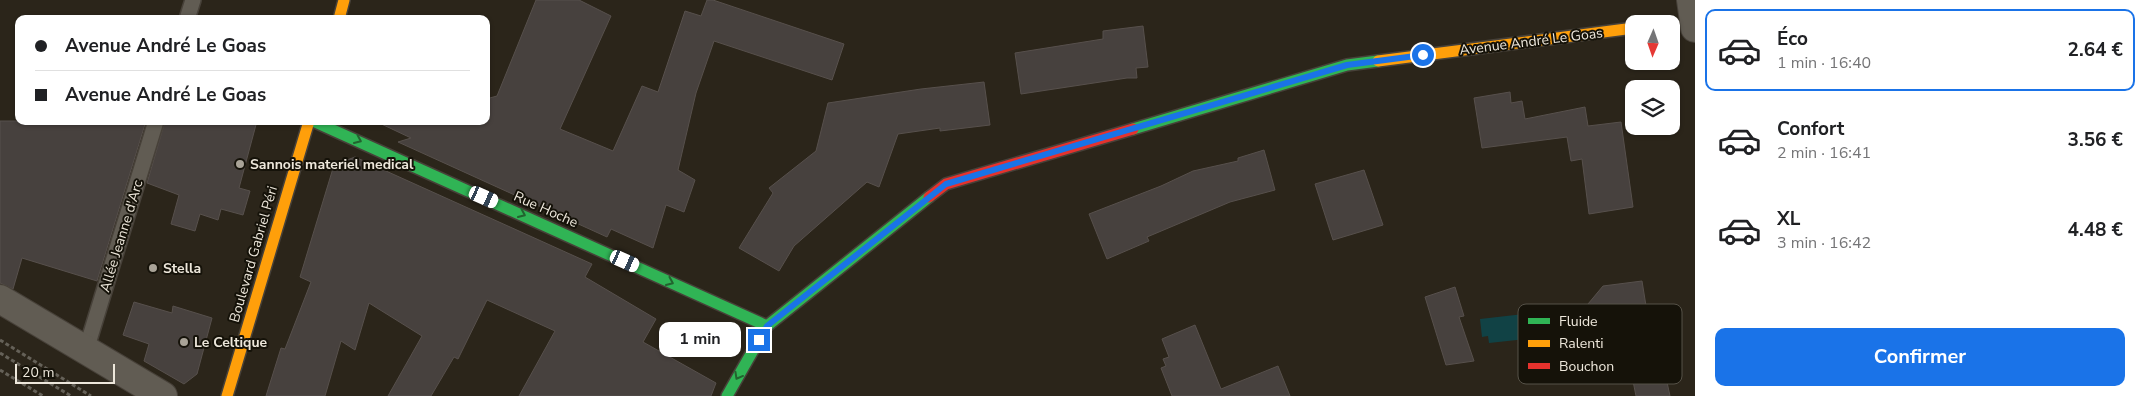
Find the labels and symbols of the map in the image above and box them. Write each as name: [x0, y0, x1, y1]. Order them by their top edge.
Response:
north arrow: [1625, 15, 1680, 70]
street label: Avenue André Le Goas: [1458, 23, 1604, 60]
route start: [1412, 44, 1434, 66]
one-way arrow: [353, 134, 362, 144]
place label: Sannois materiel medical: [250, 155, 414, 174]
marker: Sannois materiel medical: [234, 158, 246, 170]
street label: Allée Jeanne d'Arc: [95, 177, 148, 294]
street label: Boulevard Gabriel Péri: [225, 184, 282, 325]
car: [467, 184, 500, 210]
street label: Rue Hoche: [511, 187, 581, 232]
one-way arrow: [517, 208, 526, 219]
car: [608, 248, 641, 274]
place label: Stella: [163, 259, 201, 278]
marker: Stella: [147, 262, 159, 274]
one-way arrow: [665, 275, 674, 286]
legend: [1518, 304, 1682, 384]
text: Fluide: [1559, 312, 1598, 331]
callout: 1 min: [659, 322, 742, 358]
route end: [748, 329, 770, 351]
place label: Le Celtique: [194, 333, 268, 352]
text: Ralenti: [1559, 334, 1603, 353]
marker: Le Celtique: [178, 336, 190, 348]
text: Bouchon: [1559, 357, 1614, 376]
scale bar: [15, 361, 115, 384]
one-way arrow: [735, 371, 745, 380]

